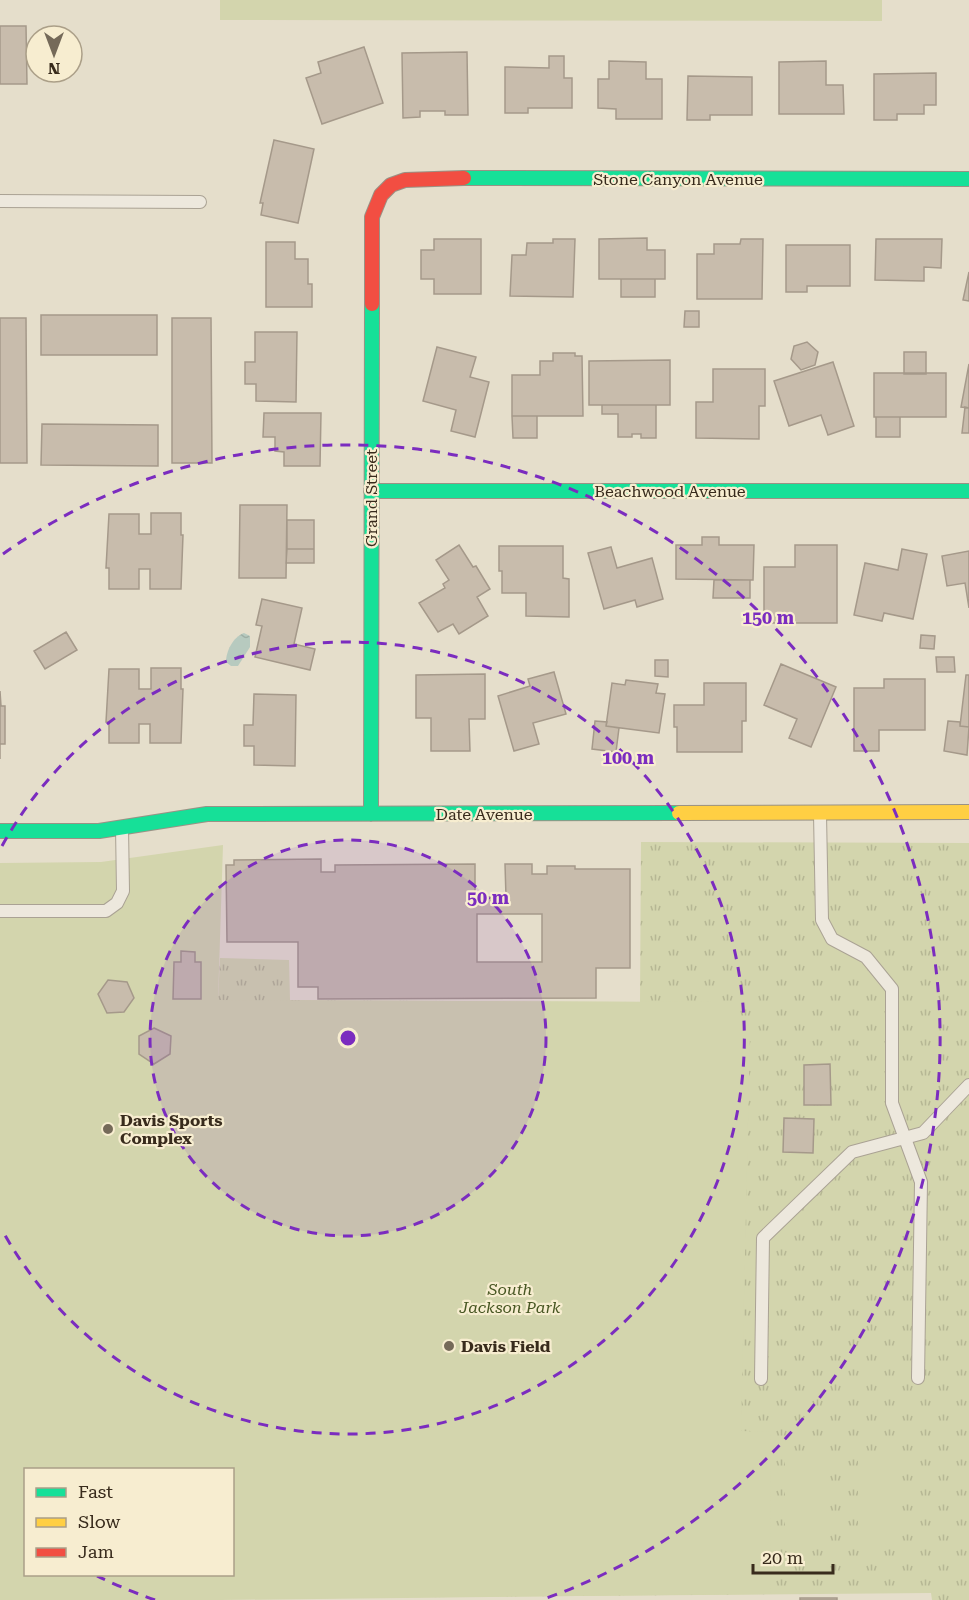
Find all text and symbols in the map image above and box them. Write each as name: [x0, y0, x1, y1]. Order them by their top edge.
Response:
north arrow: [24, 24, 84, 84]
text: N: [48, 59, 60, 78]
street label: Stone Canyon Avenue: [593, 170, 763, 189]
street label: Grand Street: [362, 449, 381, 547]
street label: Beachwood Avenue: [594, 482, 746, 501]
text: 150 m: [742, 607, 795, 628]
text: 100 m: [602, 747, 655, 768]
street label: Date Avenue: [436, 805, 533, 824]
text: 50 m: [467, 887, 510, 908]
centre of rings: [338, 1028, 358, 1048]
place label: Davis Sports Complex: [120, 1111, 223, 1148]
marker: Davis Sports Complex: [101, 1122, 115, 1136]
park label: South Jackson Park: [459, 1280, 561, 1317]
place label: Davis Field: [461, 1337, 551, 1356]
marker: Davis Field: [442, 1339, 456, 1353]
legend: [24, 1468, 234, 1576]
text: Fast: [78, 1481, 113, 1502]
text: Slow: [78, 1511, 120, 1532]
scale bar: [753, 1537, 832, 1575]
text: Jam: [78, 1541, 114, 1562]
text: 20 m: [762, 1547, 803, 1568]

